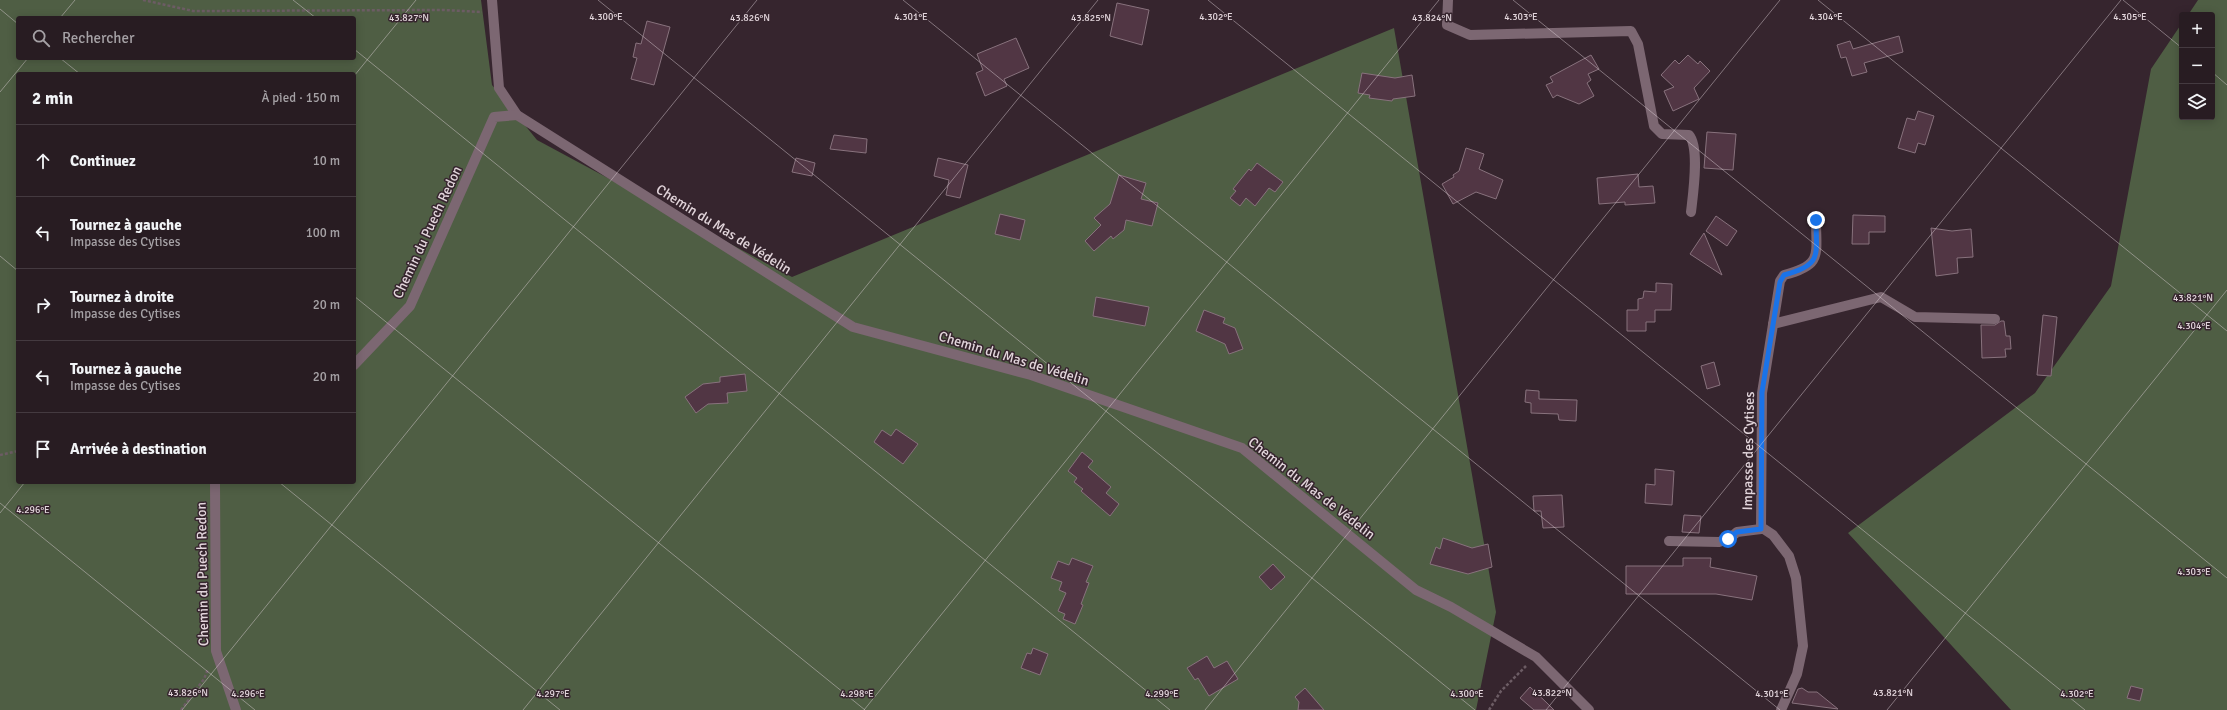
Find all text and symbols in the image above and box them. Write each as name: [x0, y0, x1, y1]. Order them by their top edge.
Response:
text: 4.300°E: [589, 11, 623, 23]
text: 4.301°E: [894, 11, 928, 23]
text: 4.302°E: [1199, 11, 1233, 23]
text: 4.303°E: [1504, 11, 1538, 23]
text: 4.304°E: [1809, 11, 1843, 23]
text: 4.305°E: [2113, 11, 2147, 23]
text: 43.827°N: [389, 12, 429, 24]
text: 43.826°N: [730, 12, 770, 24]
text: 43.825°N: [1071, 12, 1111, 24]
text: 43.824°N: [1412, 12, 1452, 24]
map controls: [2179, 12, 2215, 120]
button: +: [2179, 12, 2215, 48]
search box: [16, 16, 356, 60]
icon: search: [30, 27, 52, 49]
text: Rechercher: [62, 29, 135, 47]
button: −: [2179, 48, 2215, 84]
button: layers: [2179, 84, 2215, 120]
text: 2 min: [32, 88, 73, 109]
text: À pied · 150 m: [261, 90, 340, 106]
icon: ahead: [32, 150, 54, 172]
text: Continuez: [70, 152, 136, 170]
text: 10 m: [313, 153, 340, 169]
street label: Chemin du Puech Redon: [389, 163, 466, 301]
street label: Chemin du Mas de Védelin: [653, 181, 794, 278]
route end: [1807, 211, 1825, 229]
text: Tournez à gauche: [70, 216, 182, 234]
icon: left: [32, 222, 54, 244]
text: 100 m: [306, 225, 340, 241]
text: Impasse des Cytises: [70, 234, 180, 250]
text: Tournez à droite: [70, 288, 174, 306]
text: 43.821°N: [2173, 292, 2213, 304]
icon: right: [32, 294, 54, 316]
text: 20 m: [313, 297, 340, 313]
text: Impasse des Cytises: [70, 306, 180, 322]
text: 4.304°E: [2177, 320, 2211, 332]
street label: Chemin du Mas de Védelin: [937, 328, 1091, 389]
text: Tournez à gauche: [70, 360, 182, 378]
icon: left: [32, 366, 54, 388]
text: 20 m: [313, 369, 340, 385]
text: Impasse des Cytises: [70, 378, 180, 394]
street label: Impasse des Cytises: [1739, 391, 1758, 511]
street label: Chemin du Mas de Védelin: [1245, 434, 1378, 543]
icon: arrive: [32, 438, 54, 460]
text: Arrivée à destination: [70, 440, 207, 458]
street label: Chemin du Puech Redon: [193, 502, 212, 646]
text: 4.296°E: [16, 504, 50, 516]
route start: [1719, 530, 1737, 548]
text: 4.303°E: [2177, 566, 2211, 578]
text: 43.826°N: [168, 687, 208, 699]
text: 43.822°N: [1532, 687, 1572, 699]
text: 43.821°N: [1873, 687, 1913, 699]
text: 4.296°E: [231, 688, 265, 700]
text: 4.297°E: [536, 688, 570, 700]
text: 4.298°E: [840, 688, 874, 700]
text: 4.299°E: [1145, 688, 1179, 700]
text: 4.300°E: [1450, 688, 1484, 700]
text: 4.301°E: [1755, 688, 1789, 700]
text: 4.302°E: [2060, 688, 2094, 700]

